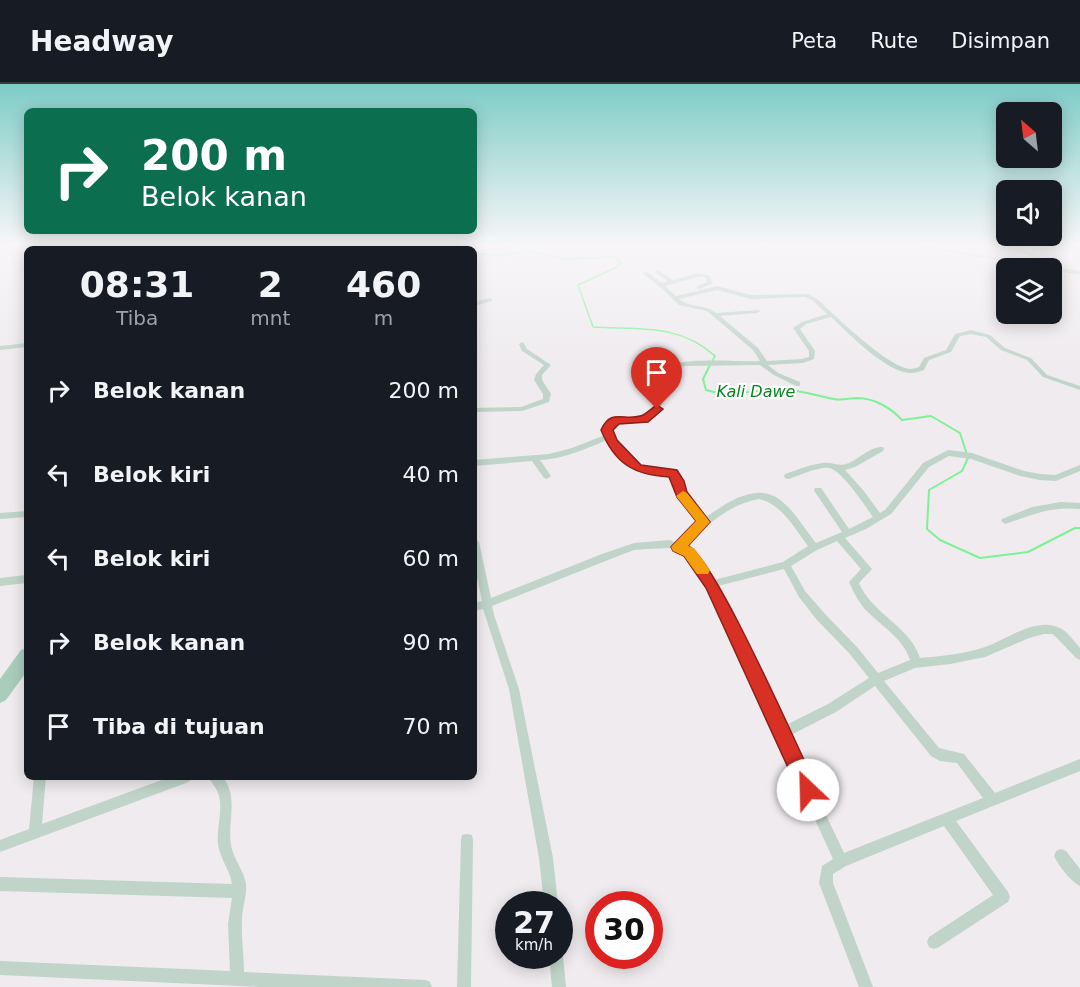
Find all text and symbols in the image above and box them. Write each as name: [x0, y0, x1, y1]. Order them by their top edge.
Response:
text: Headway: [30, 25, 174, 58]
text: Peta: [791, 29, 837, 53]
text: Rute: [870, 29, 918, 53]
text: Disimpan: [951, 29, 1050, 53]
north arrow: [996, 102, 1062, 168]
map controls: [996, 102, 1062, 324]
text: 200 m: [141, 131, 287, 180]
icon: right: [42, 132, 120, 210]
button: sound: [996, 180, 1062, 246]
text: Belok kanan: [141, 181, 307, 212]
button: layers: [996, 258, 1062, 324]
text: 08:31: [80, 264, 194, 305]
text: 2: [258, 264, 283, 305]
text: 460: [346, 264, 421, 305]
text: Tiba: [116, 306, 158, 330]
text: mnt: [250, 306, 290, 330]
text: m: [374, 306, 393, 330]
pin: [631, 347, 682, 409]
icon: arrive: [640, 356, 673, 389]
icon: right: [42, 374, 75, 407]
text: Belok kanan: [93, 378, 245, 403]
text: 200 m: [389, 378, 459, 403]
water label: Kali Dawe: [717, 382, 796, 401]
icon: left: [42, 458, 75, 491]
text: Belok kiri: [93, 462, 210, 487]
text: 40 m: [403, 462, 459, 487]
icon: left: [42, 542, 75, 575]
text: Belok kiri: [93, 546, 210, 571]
text: 60 m: [403, 546, 459, 571]
icon: right: [42, 626, 75, 659]
text: Belok kanan: [93, 630, 245, 655]
text: 90 m: [403, 630, 459, 655]
icon: arrive: [42, 710, 75, 743]
text: Tiba di tujuan: [93, 714, 265, 739]
text: 70 m: [403, 714, 459, 739]
position arrow: [776, 758, 840, 822]
speed limit sign: 30: [585, 891, 663, 969]
text: 27: [513, 905, 555, 940]
text: km/h: [515, 936, 553, 954]

